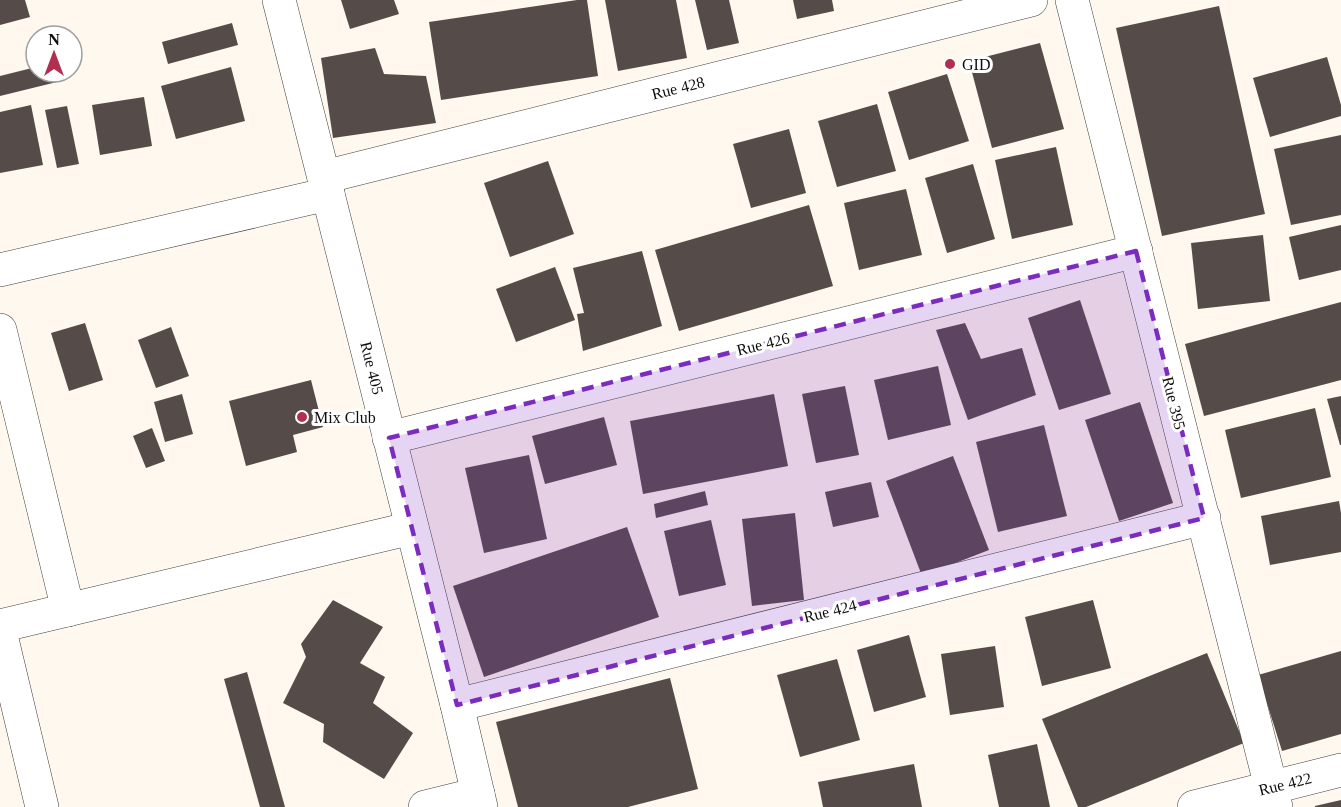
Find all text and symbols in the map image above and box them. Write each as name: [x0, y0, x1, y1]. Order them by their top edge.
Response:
north arrow: [24, 24, 84, 84]
text: N: [48, 31, 60, 48]
place label: GID: [962, 56, 990, 73]
marker: GID: [943, 57, 957, 71]
street label: Rue 428: [650, 73, 706, 103]
street label: Rue 426: [735, 329, 791, 359]
street label: Rue 405: [357, 340, 387, 396]
street label: Rue 395: [1159, 375, 1189, 431]
place label: Mix Club: [314, 409, 376, 426]
marker: Mix Club: [295, 410, 309, 424]
street label: Rue 424: [802, 596, 858, 626]
street label: Rue 422: [1257, 769, 1313, 799]

